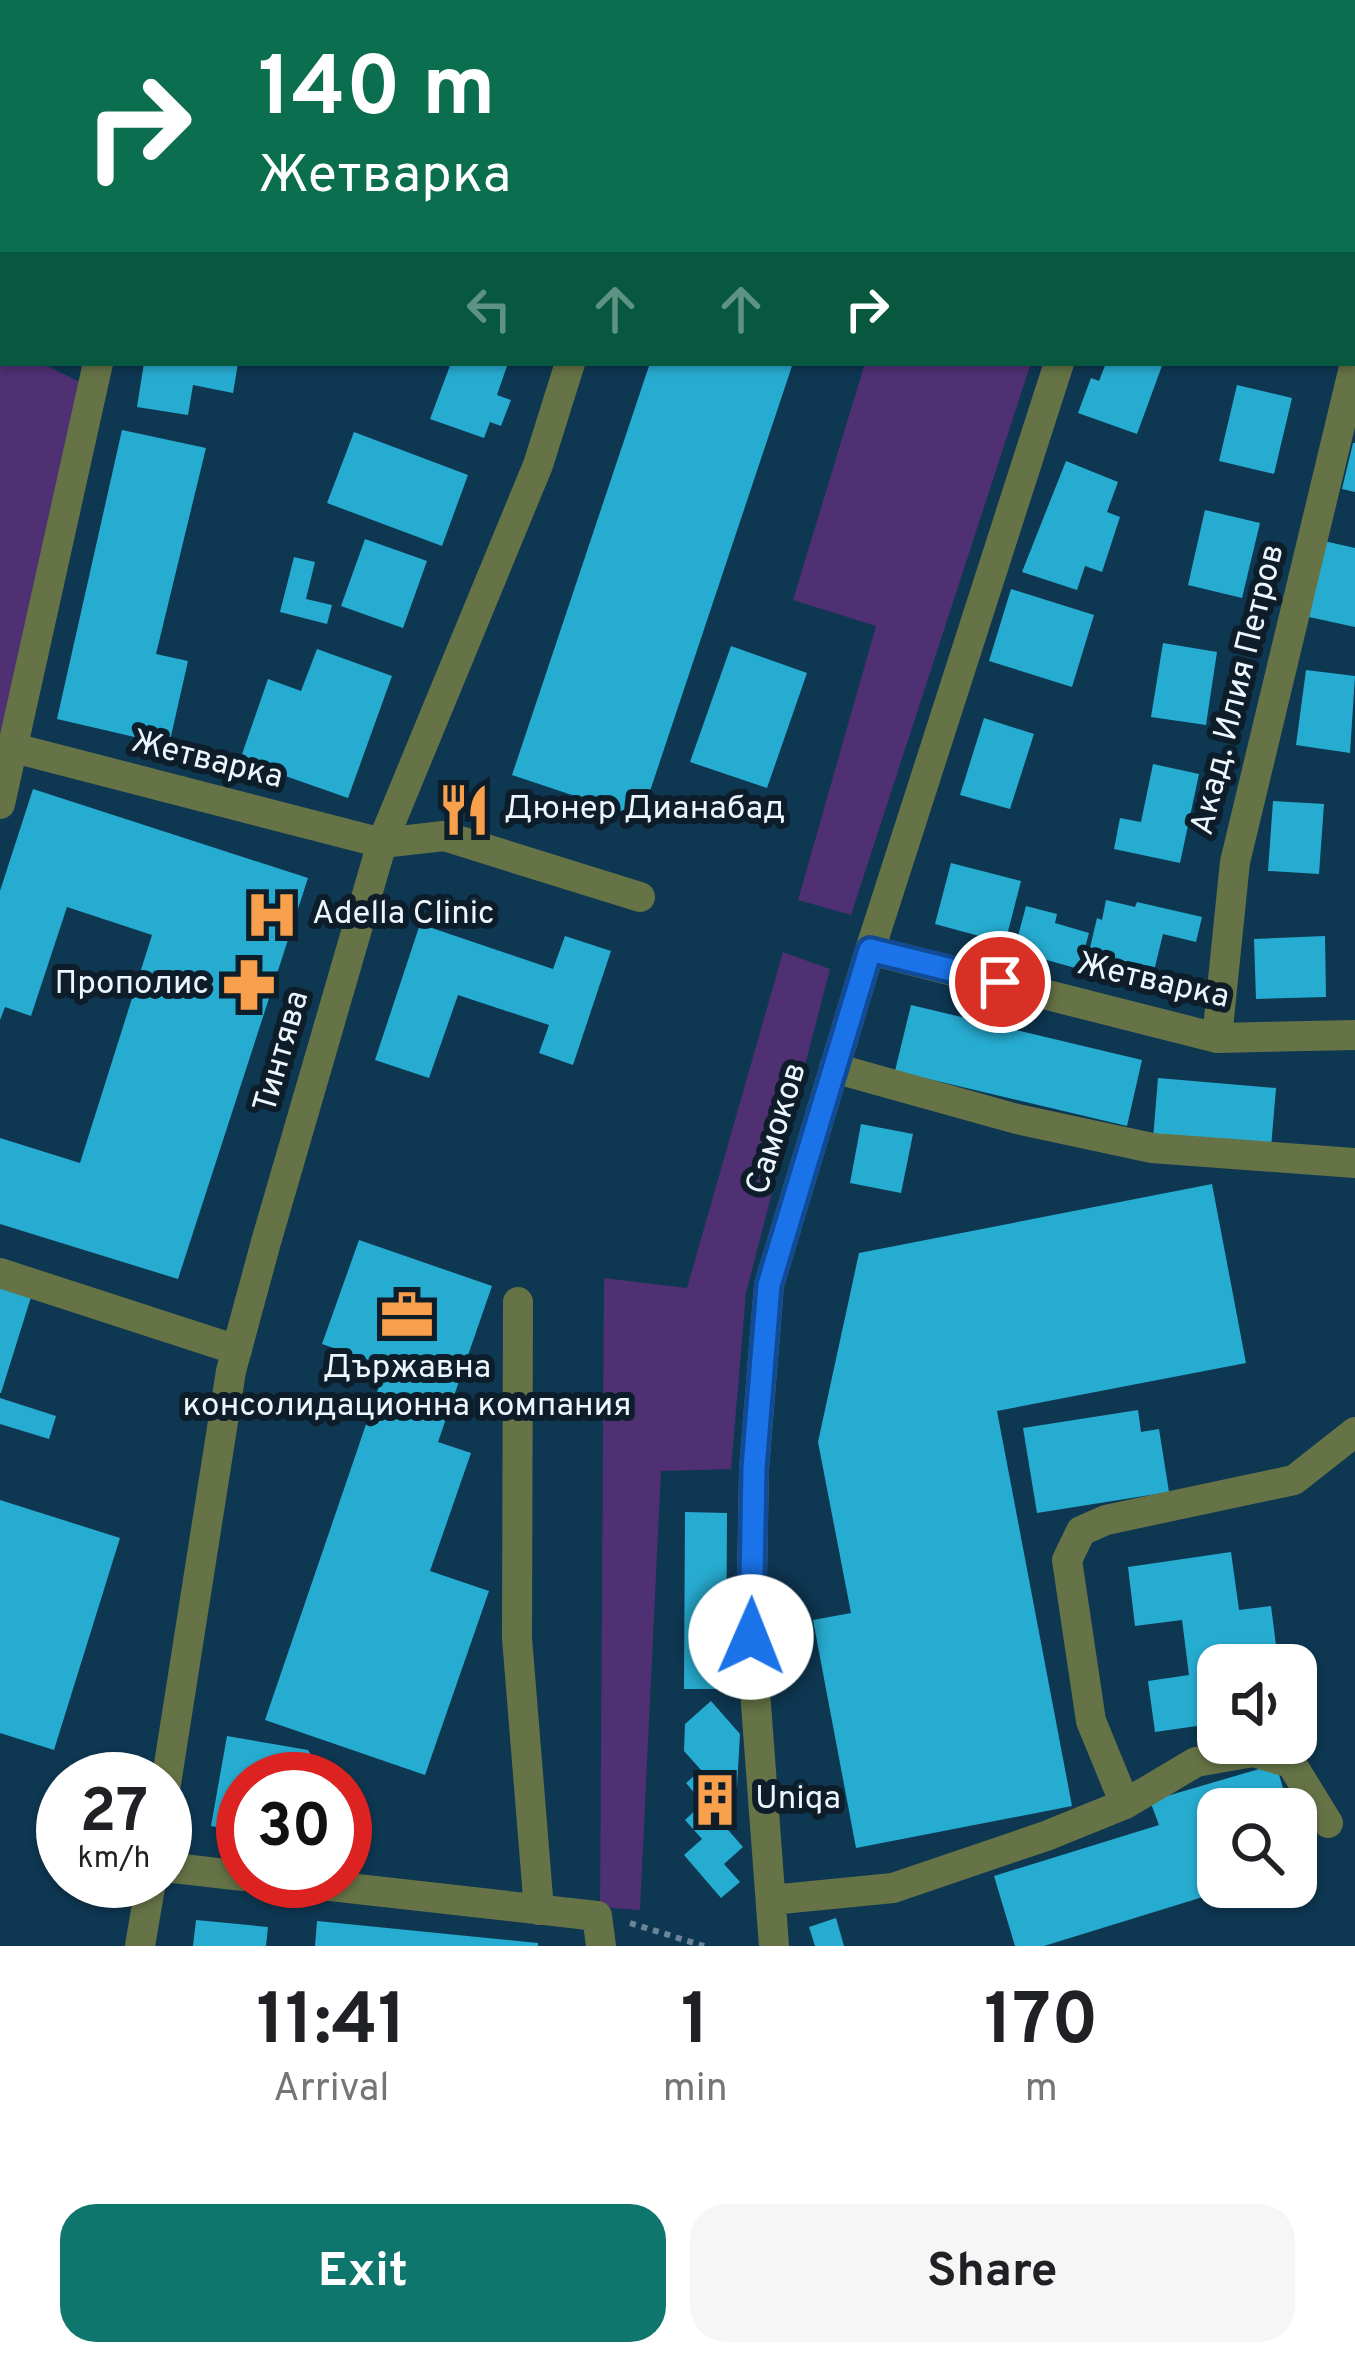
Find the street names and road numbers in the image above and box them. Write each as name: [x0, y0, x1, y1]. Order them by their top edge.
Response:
street label: Акад. Илия Петров: [1183, 540, 1295, 840]
street label: Жетварка: [127, 722, 287, 800]
street label: Жетварка: [1073, 944, 1233, 1020]
street label: Тинтява: [246, 986, 320, 1118]
street label: Самоков: [738, 1058, 818, 1200]

